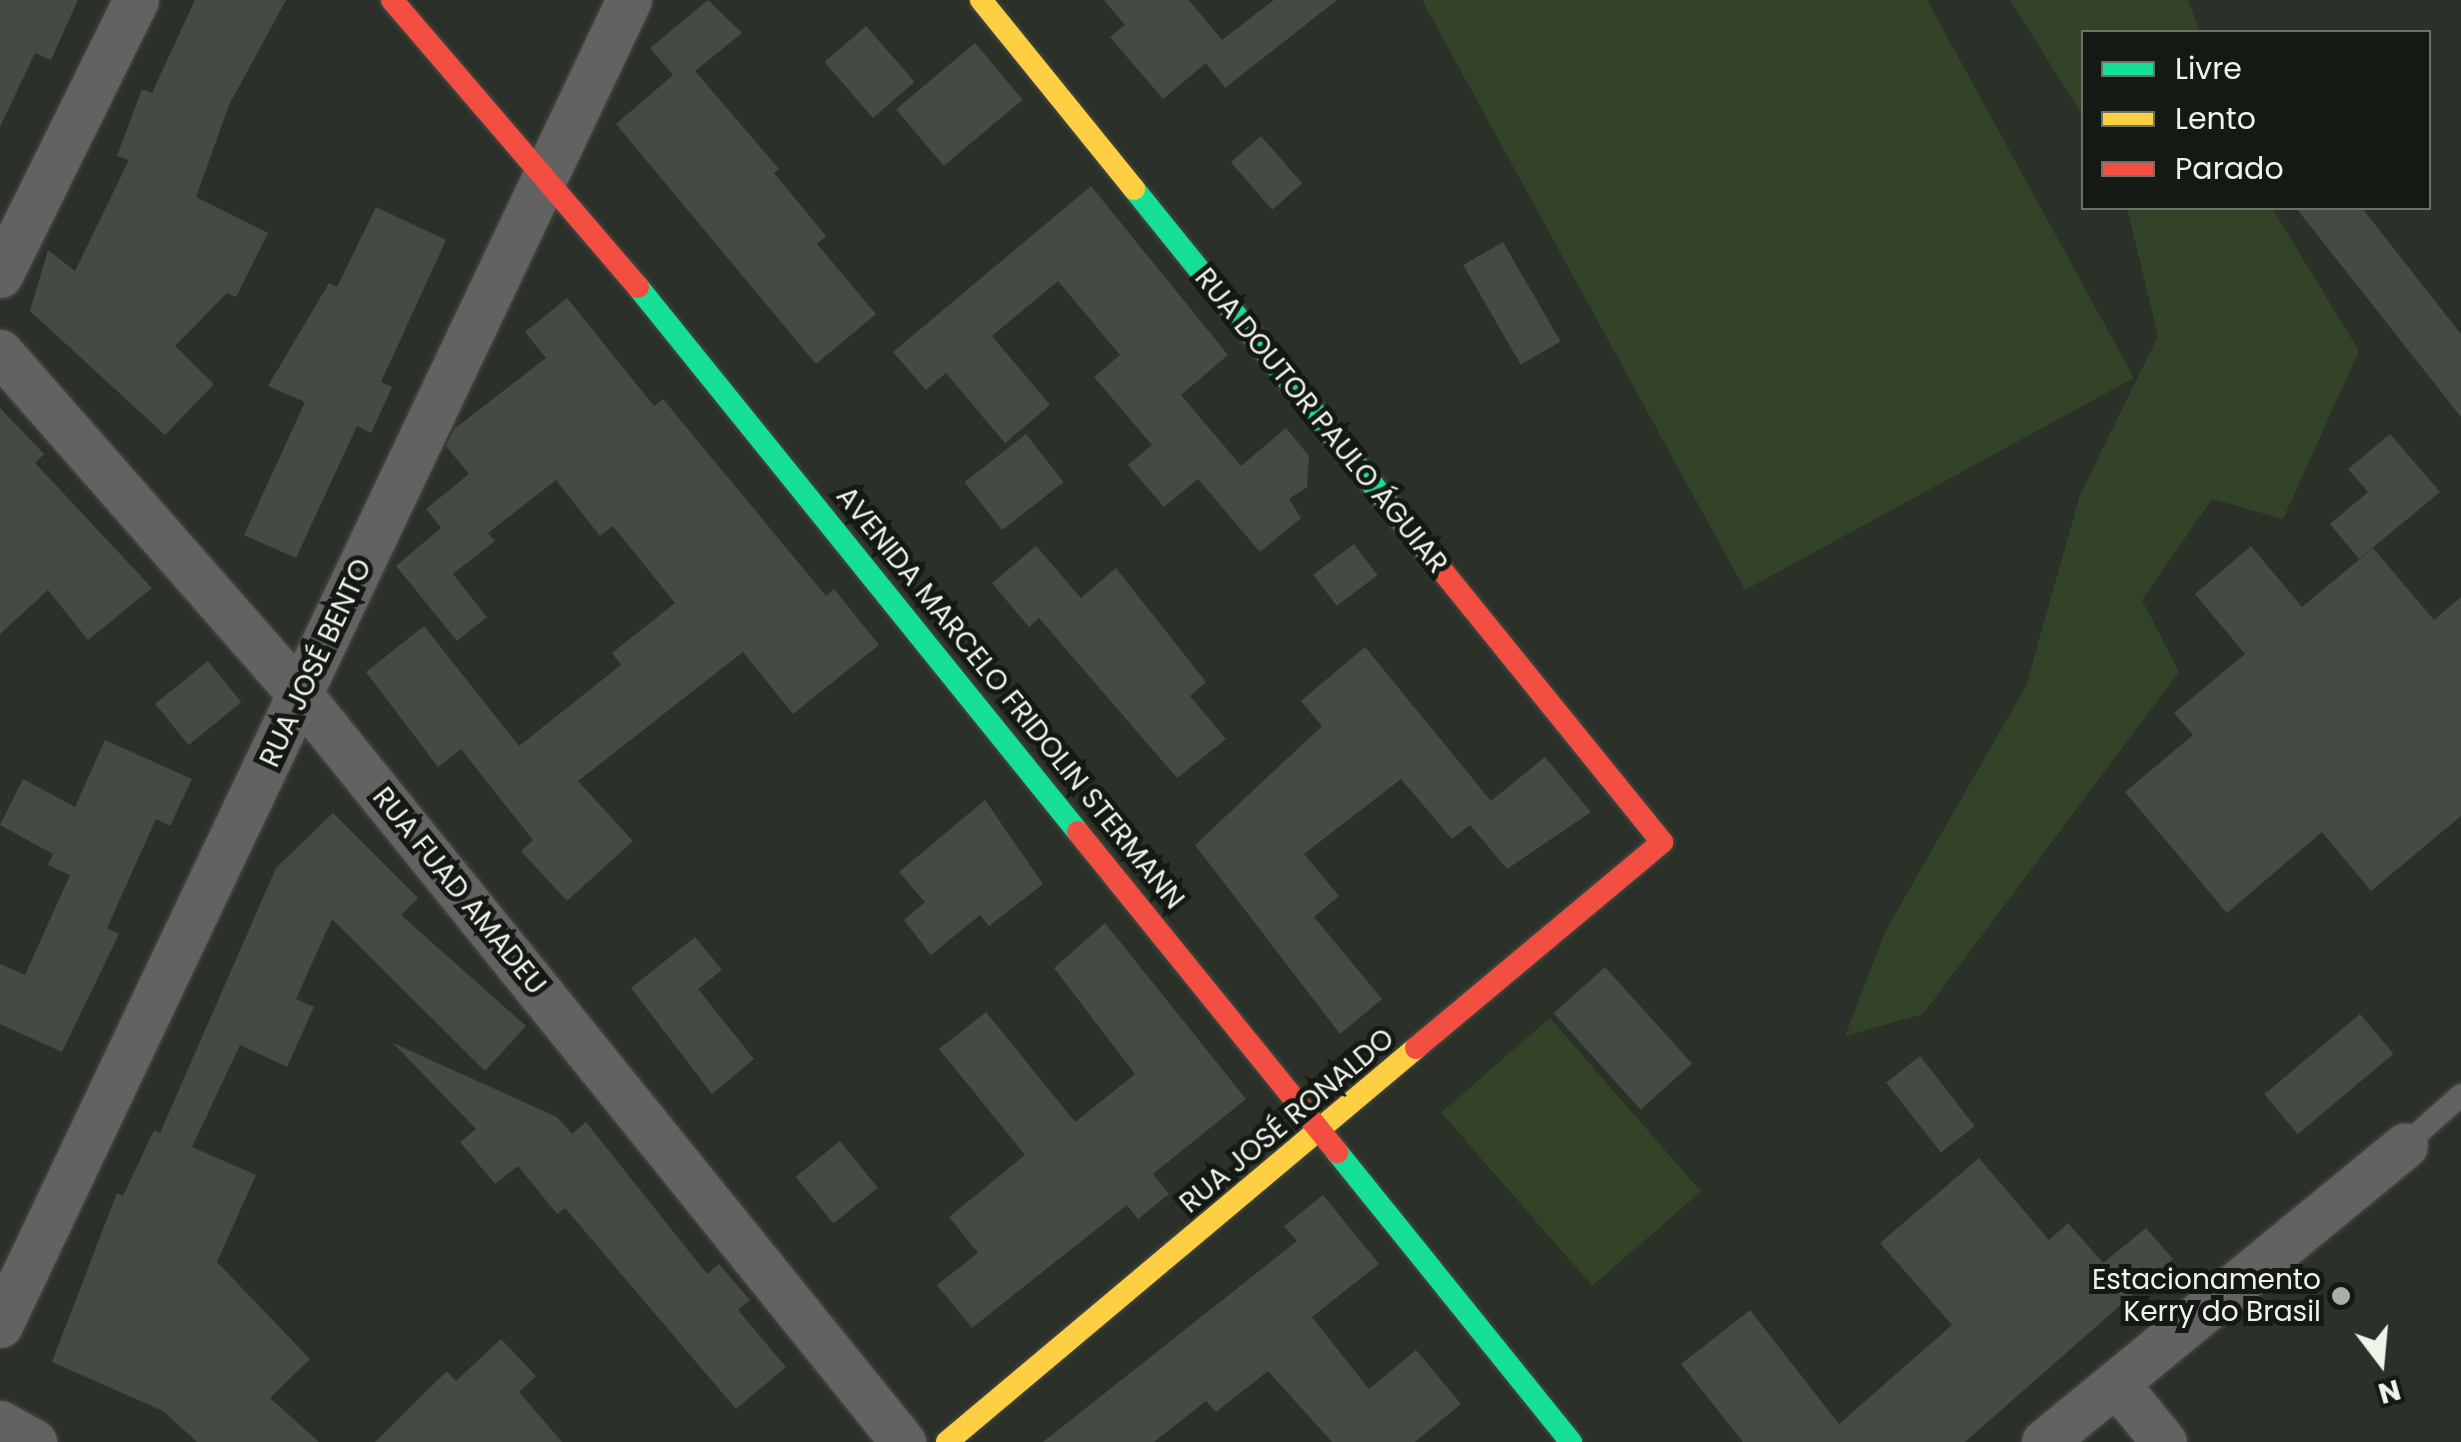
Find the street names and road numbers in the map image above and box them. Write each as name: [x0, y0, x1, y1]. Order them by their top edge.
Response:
street label: RUA DOUTOR PAULO ÁGUIAR: [1188, 262, 1454, 580]
street label: AVENIDA MARCELO FRIDOLIN STERMANN: [829, 480, 1191, 916]
street label: RUA JOSÉ BENTO: [253, 554, 379, 772]
street label: RUA FUAD AMADEU: [365, 781, 553, 1001]
street label: RUA JOSÉ RONALDO: [1173, 1022, 1401, 1220]

